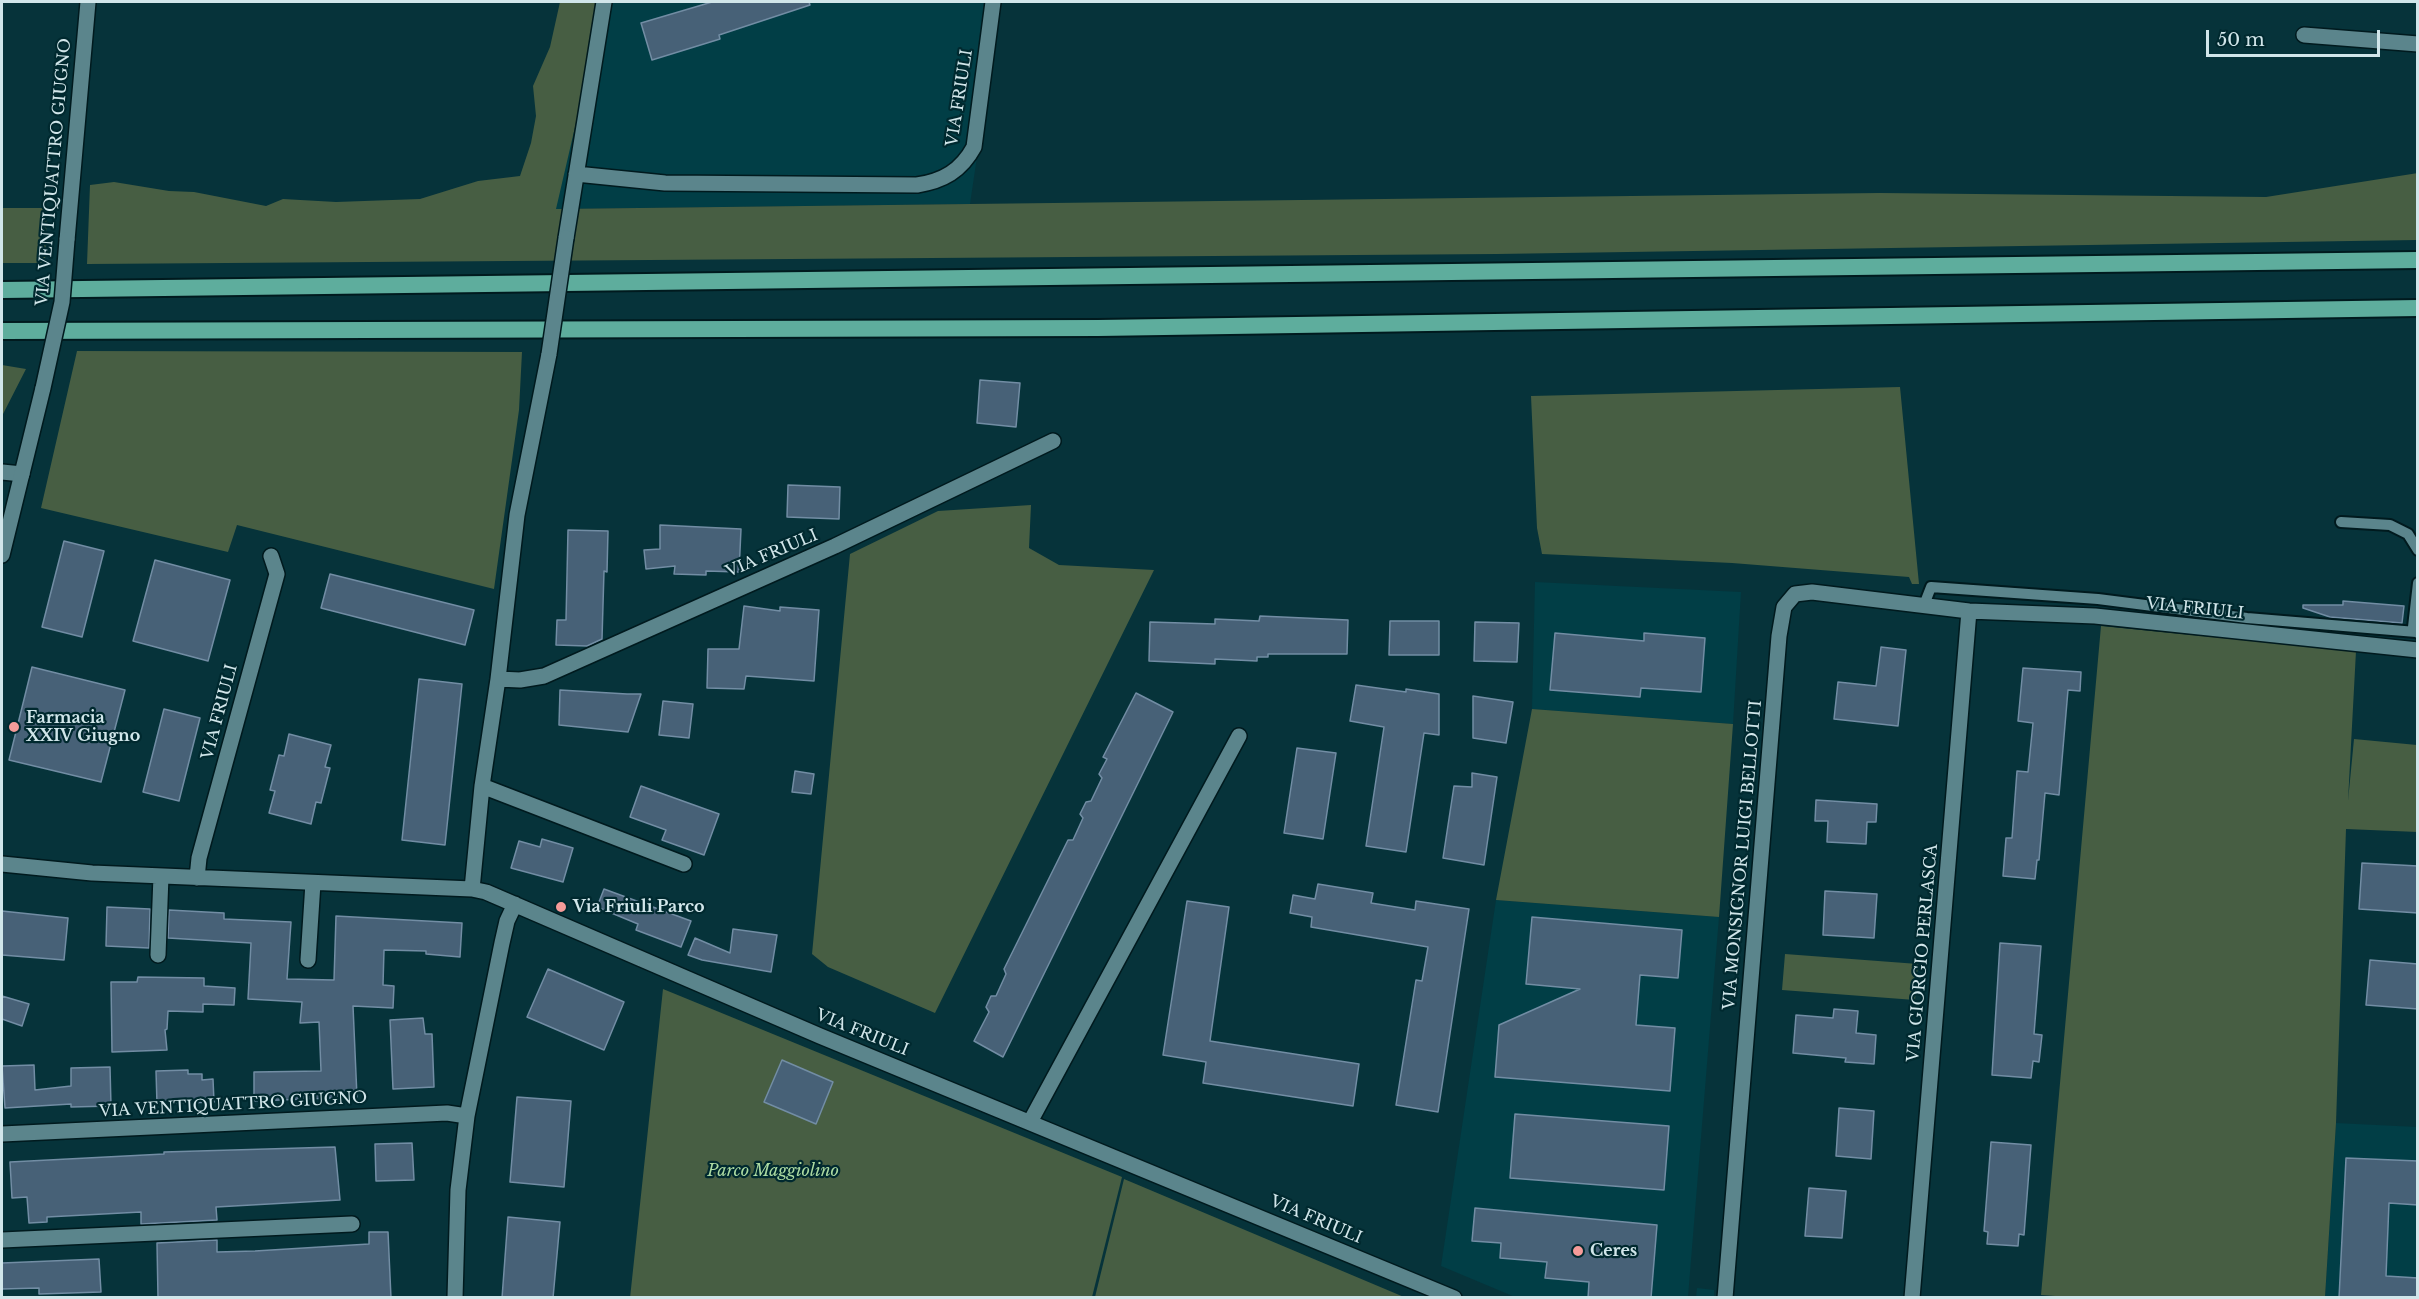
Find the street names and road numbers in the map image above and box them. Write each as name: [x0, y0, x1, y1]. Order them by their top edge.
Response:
street label: VIA VENTIQUATTRO GIUGNO: [33, 37, 75, 307]
street label: VIA FRIULI: [943, 48, 977, 148]
street label: VIA FRIULI: [723, 526, 821, 582]
street label: VIA FRIULI: [2145, 594, 2245, 624]
street label: VIA FRIULI: [198, 662, 242, 762]
street label: VIA MONSIGNOR LUIGI BELLOTTI: [1720, 699, 1766, 1011]
street label: VIA GIORGIO PERLASCA: [1904, 843, 1942, 1063]
street label: VIA FRIULI: [813, 1006, 911, 1060]
street label: VIA VENTIQUATTRO GIUGNO: [98, 1088, 368, 1122]
street label: VIA FRIULI: [1267, 1192, 1365, 1248]

